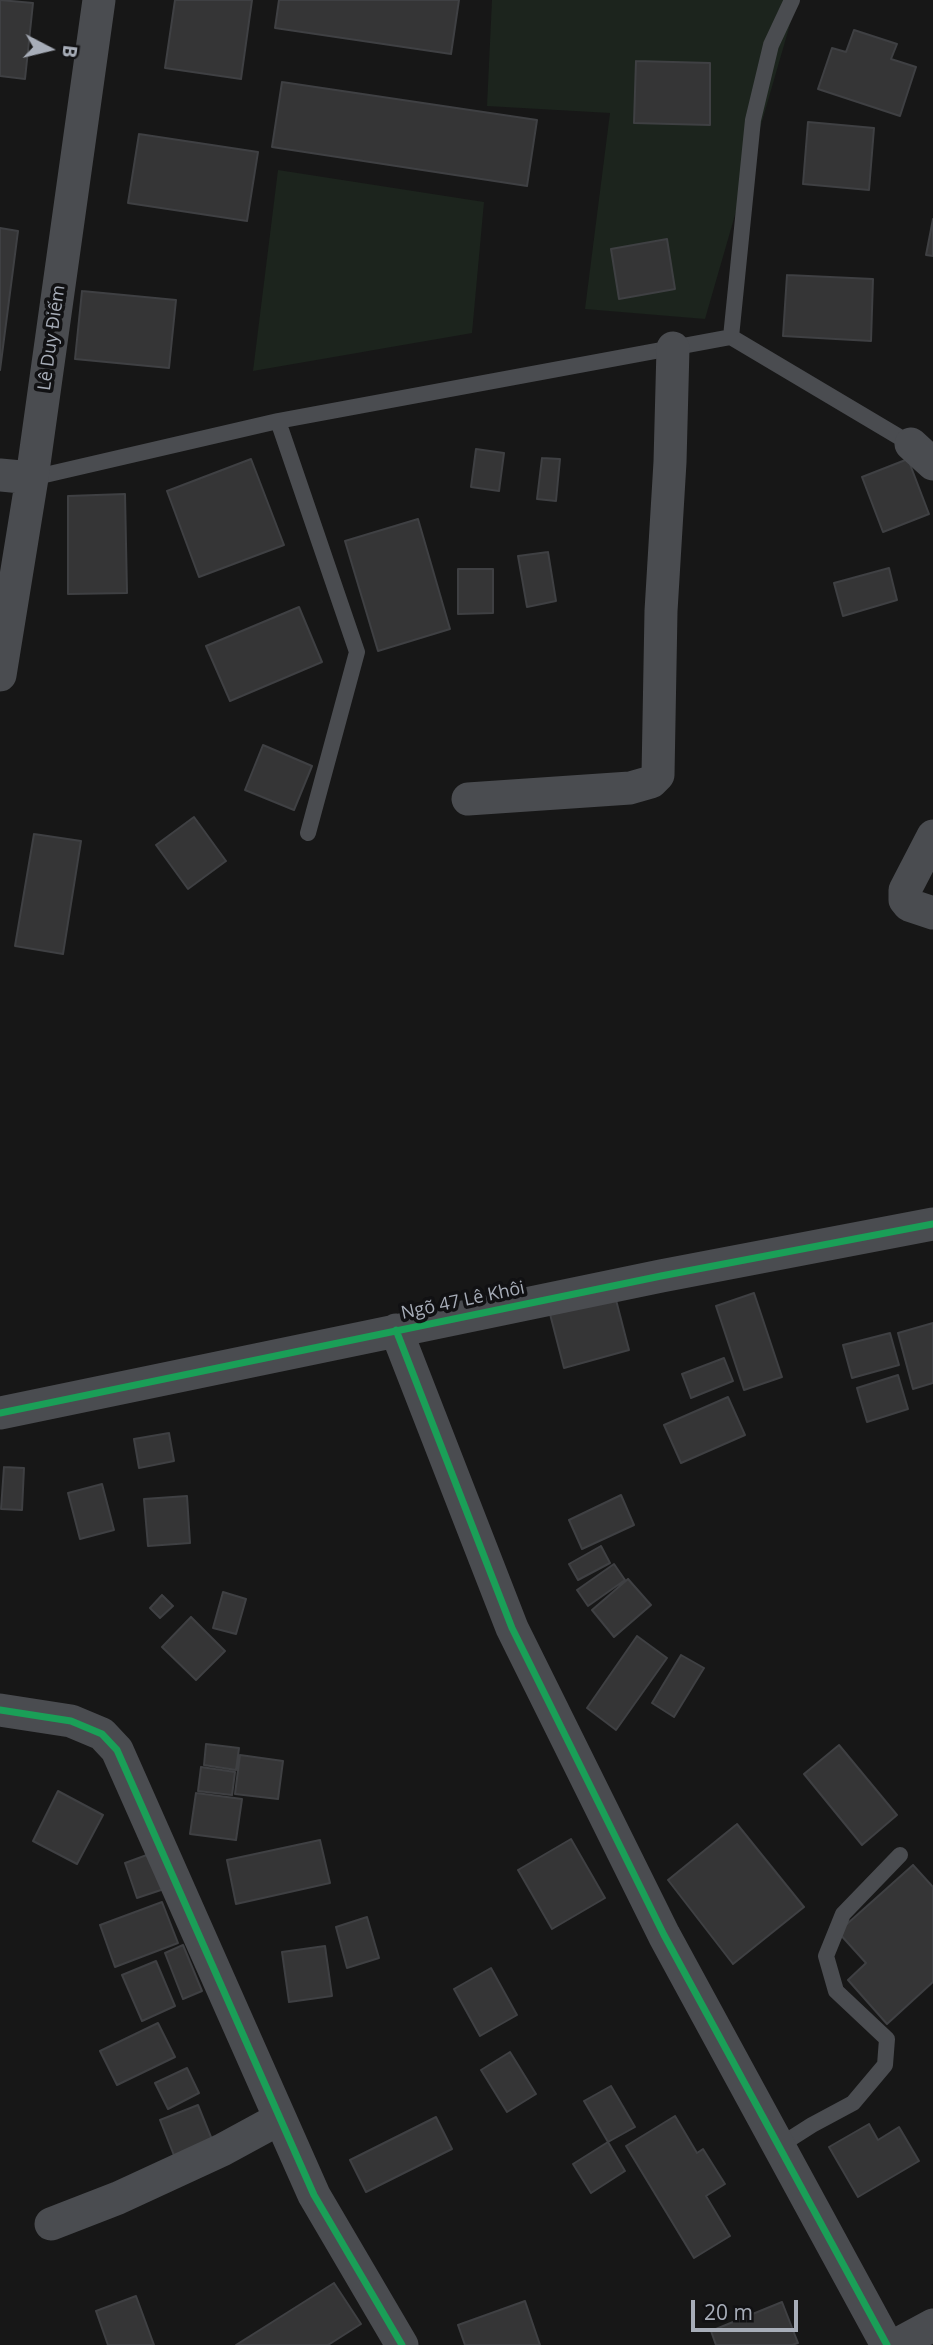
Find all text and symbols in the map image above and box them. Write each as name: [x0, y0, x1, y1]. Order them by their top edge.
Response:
north arrow: [14, 14, 84, 84]
text: B: [56, 44, 84, 59]
street label: Lê Duy Điếm: [34, 284, 70, 392]
street label: Ngõ 47 Lê Khôi: [399, 1277, 527, 1325]
scale bar: [695, 2286, 802, 2330]
text: 20 m: [704, 2298, 753, 2326]

